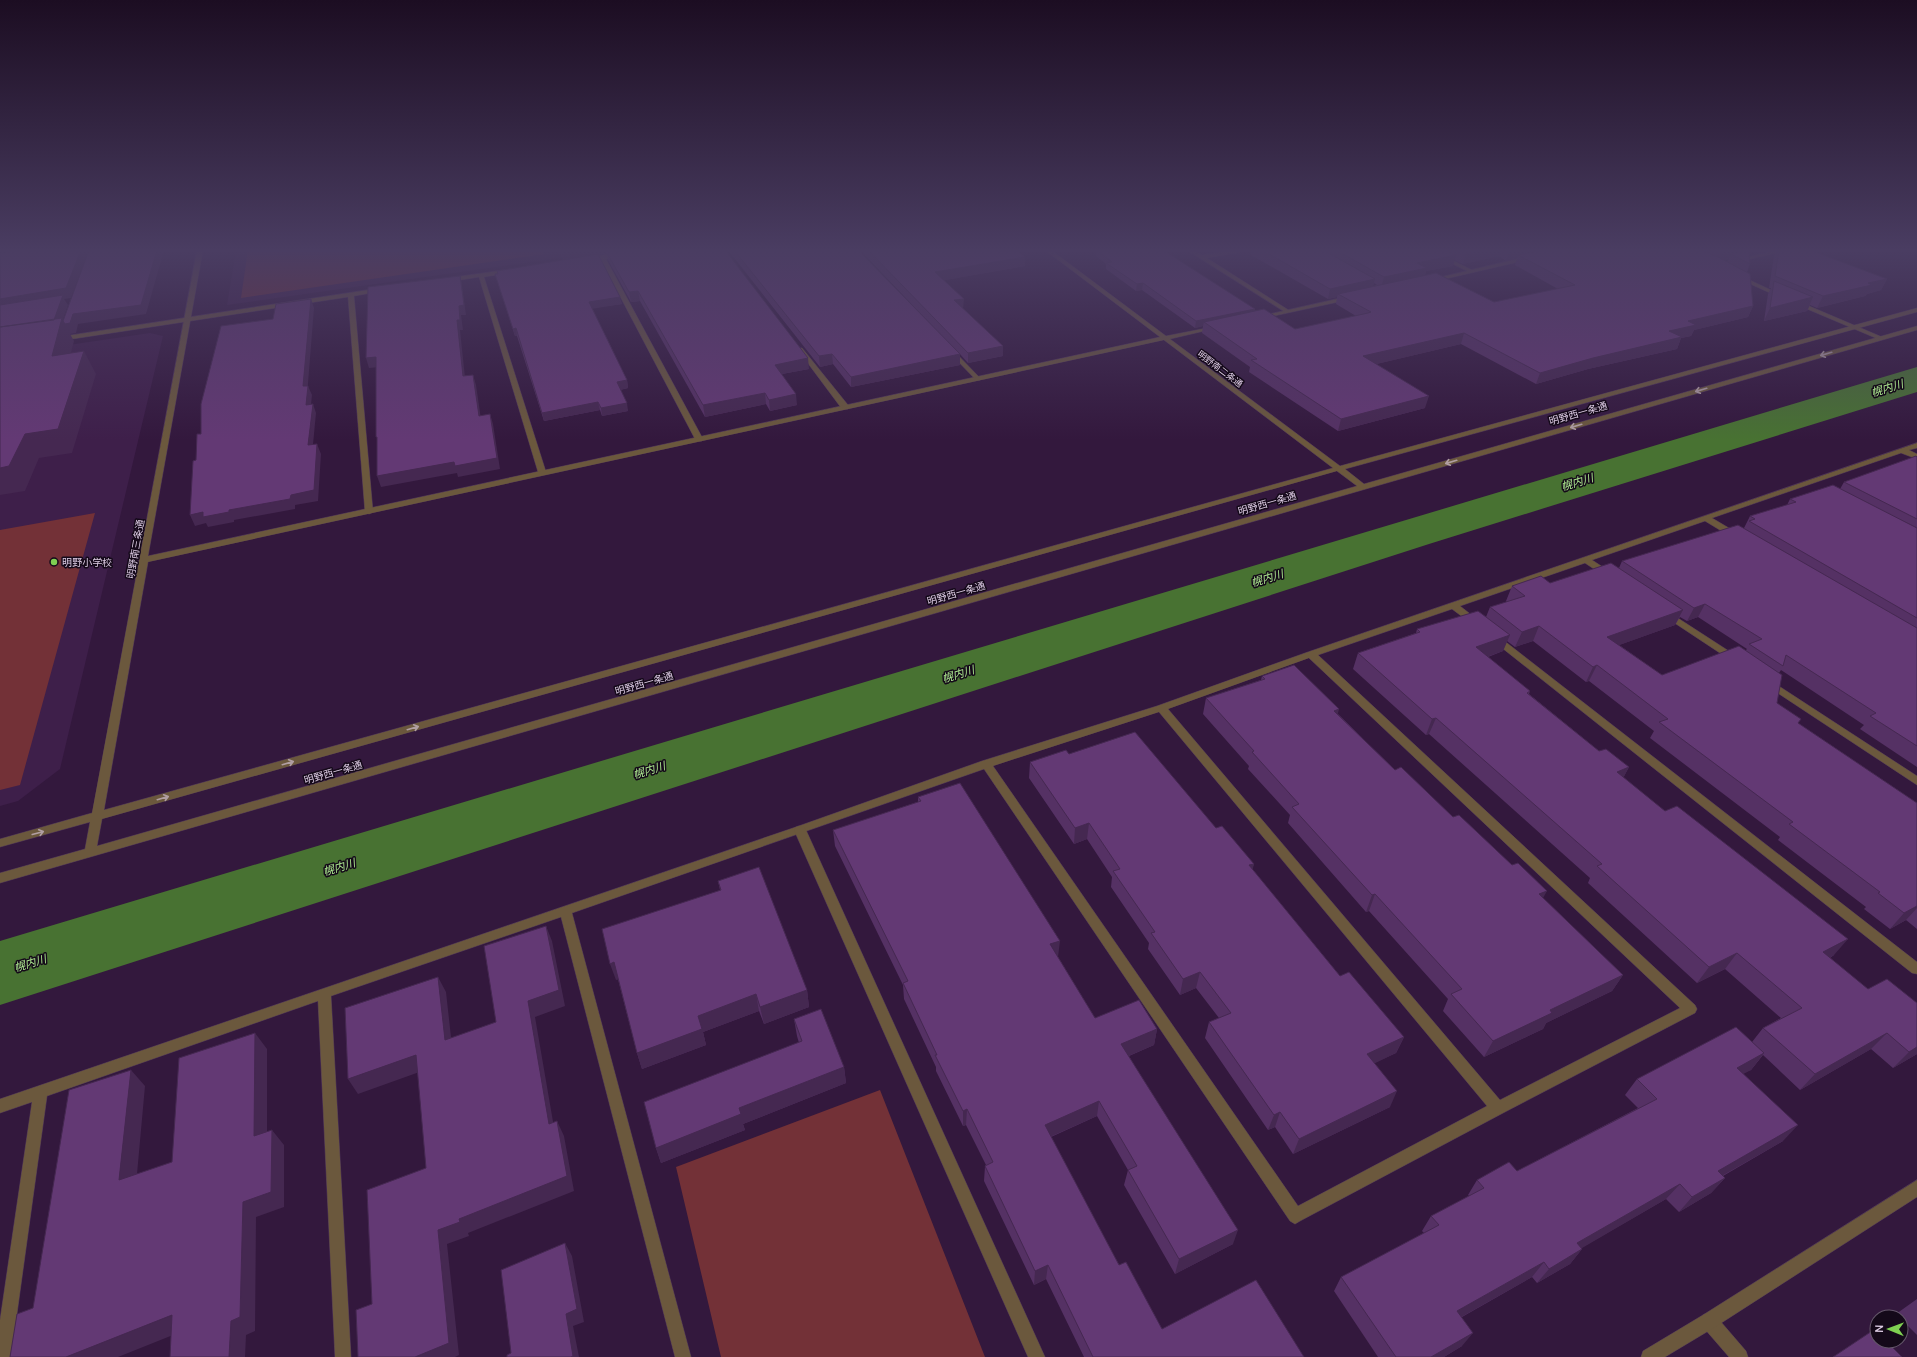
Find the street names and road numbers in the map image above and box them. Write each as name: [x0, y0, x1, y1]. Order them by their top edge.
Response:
street label: 明野南二条通: [1195, 347, 1246, 390]
street label: 明野西一条通: [1547, 398, 1609, 428]
street label: 明野西一条通: [1236, 488, 1298, 518]
street label: 明野南三条通: [123, 518, 147, 580]
street label: 明野西一条通: [925, 578, 987, 608]
street label: 明野西一条通: [613, 668, 675, 698]
street label: 明野西一条通: [302, 757, 364, 787]

